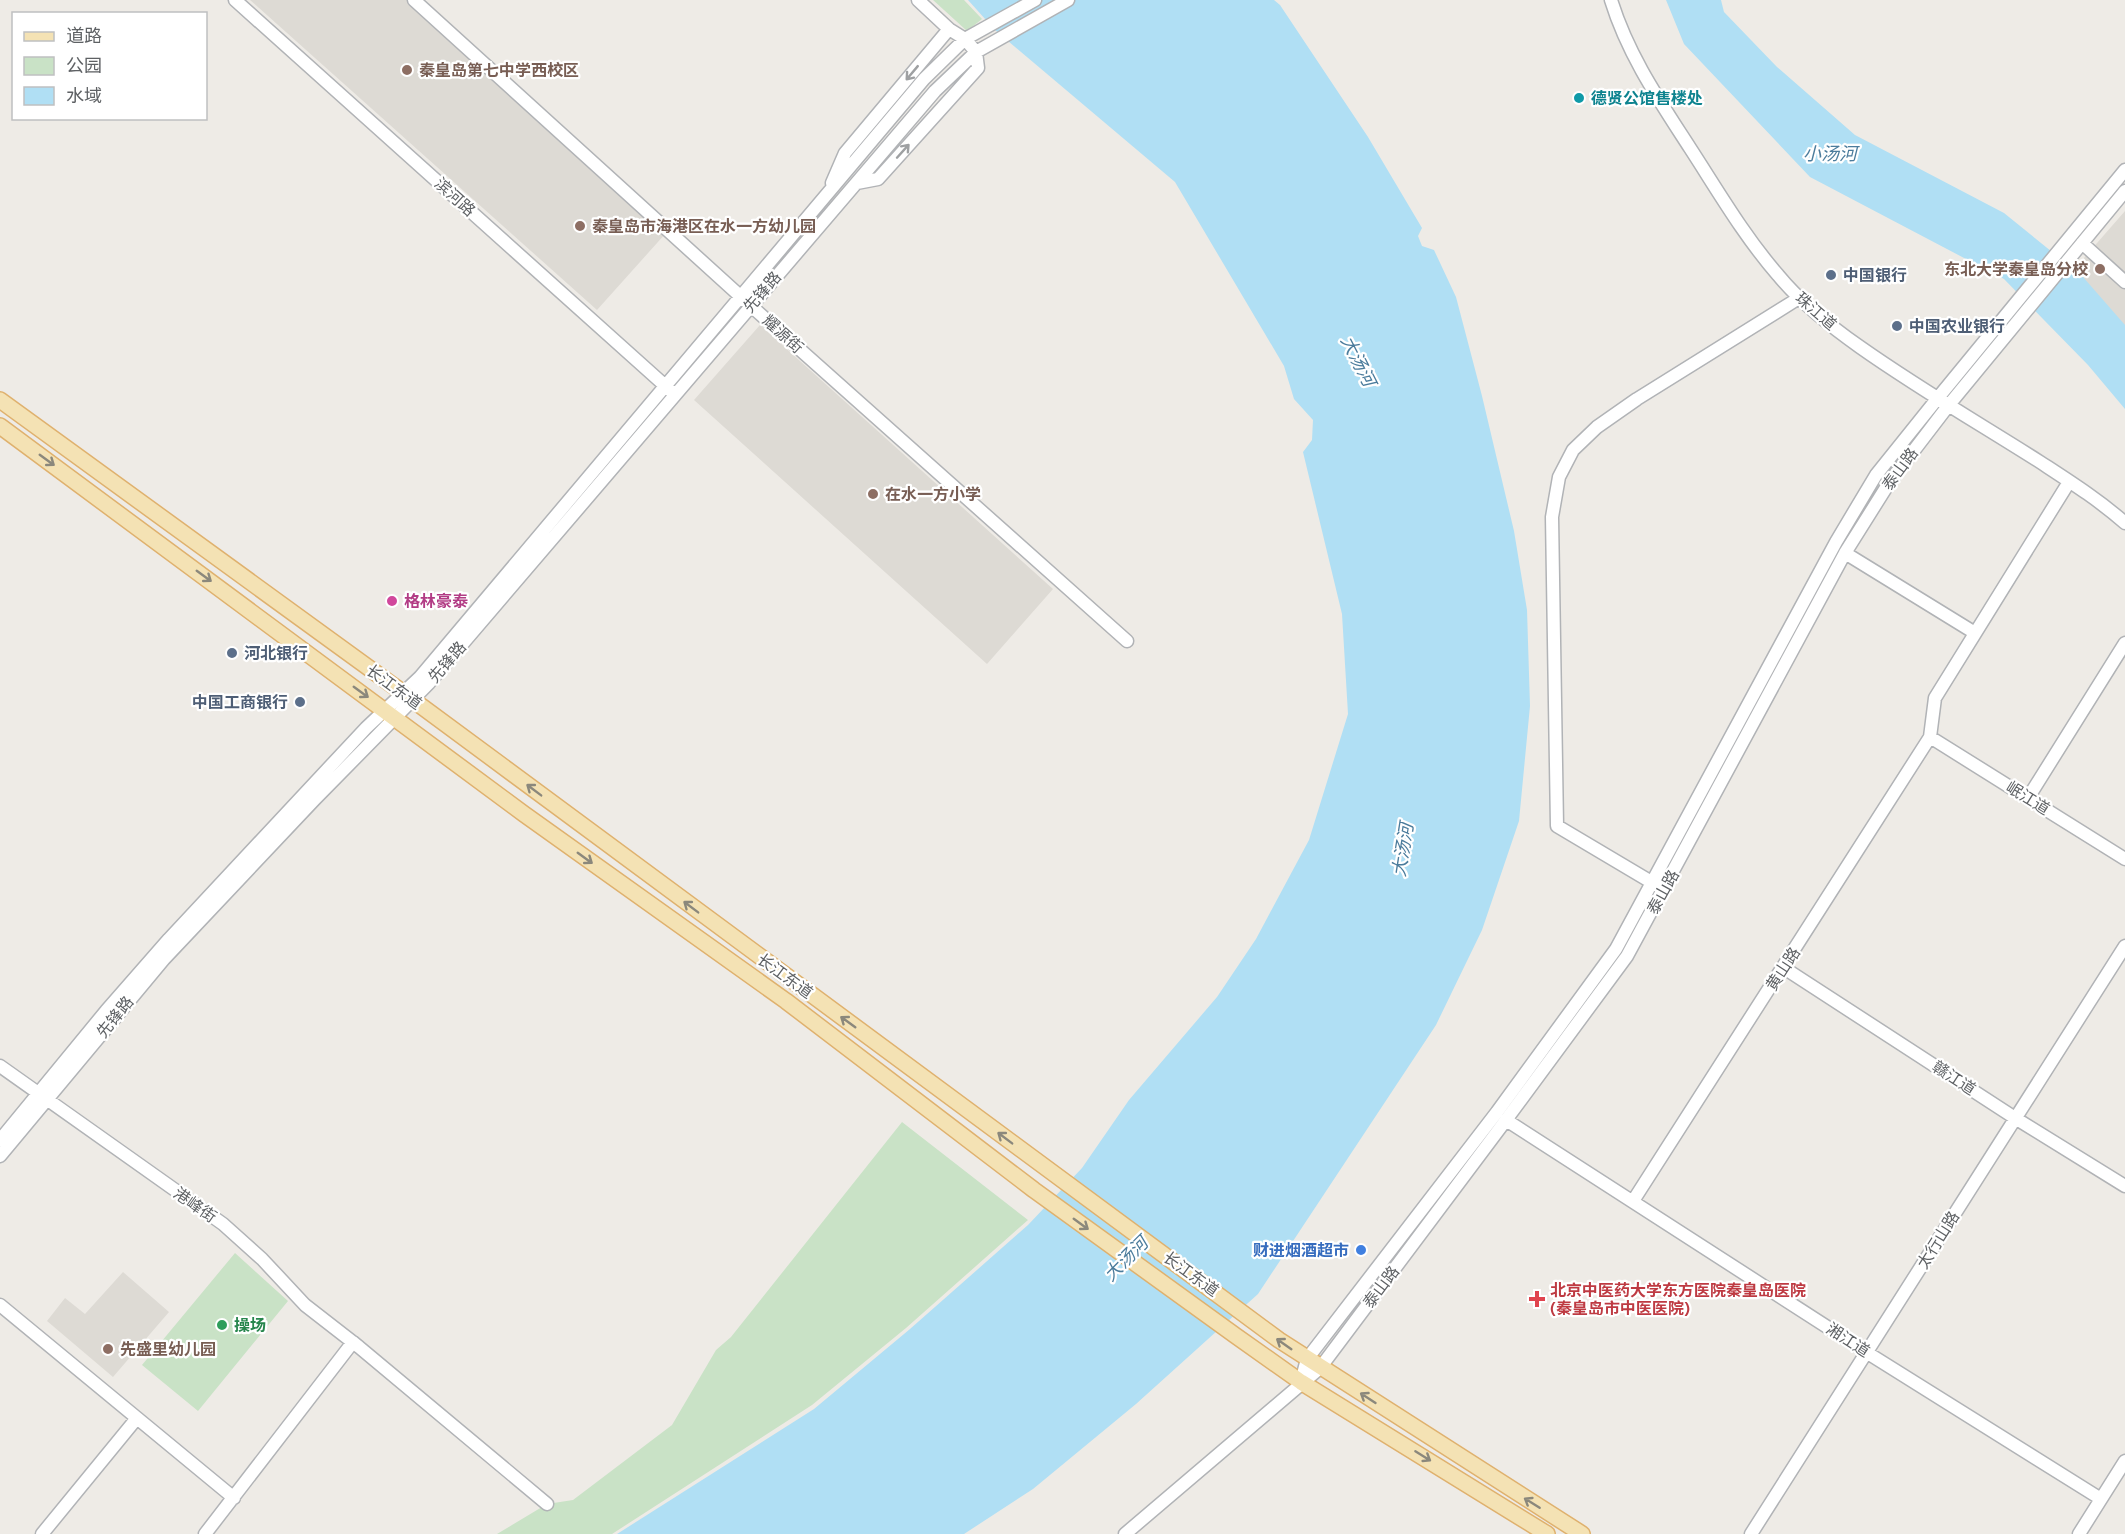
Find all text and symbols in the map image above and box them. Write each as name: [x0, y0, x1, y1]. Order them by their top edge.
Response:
legend: [12, 12, 207, 120]
text: 道路: [66, 25, 102, 47]
text: 公园: [66, 55, 102, 77]
place label: 秦皇岛第七中学西校区: [419, 61, 579, 80]
marker: 秦皇岛第七中学西校区: [400, 63, 414, 77]
one-way arrow: [905, 65, 919, 80]
text: 水域: [66, 85, 102, 107]
place label: 德贤公馆售楼处: [1591, 89, 1703, 108]
marker: 德贤公馆售楼处: [1572, 91, 1586, 105]
water label: 小汤河: [1803, 143, 1860, 165]
one-way arrow: [896, 144, 910, 159]
street label: 滨河路: [431, 174, 479, 220]
place label: 秦皇岛市海港区在水一方幼儿园: [592, 217, 816, 236]
marker: 秦皇岛市海港区在水一方幼儿园: [573, 219, 587, 233]
place label: 东北大学秦皇岛分校: [1944, 260, 2089, 279]
marker: 东北大学秦皇岛分校: [2093, 262, 2107, 276]
place label: 中国银行: [1843, 266, 1907, 285]
street label: 先锋路: [739, 268, 785, 316]
marker: 中国银行: [1824, 268, 1838, 282]
street label: 珠江道: [1792, 288, 1840, 334]
street label: 耀源街: [759, 311, 807, 357]
place label: 中国农业银行: [1909, 317, 2005, 336]
marker: 中国农业银行: [1890, 319, 1904, 333]
water label: 大汤河: [1336, 332, 1381, 393]
street label: 泰山路: [1878, 444, 1922, 494]
one-way arrow: [39, 454, 55, 467]
place label: 在水一方小学: [885, 485, 981, 504]
marker: 在水一方小学: [866, 487, 880, 501]
one-way arrow: [195, 570, 211, 583]
place label: 格林豪泰: [404, 592, 468, 611]
marker: 格林豪泰: [385, 594, 399, 608]
street label: 先锋路: [424, 638, 470, 686]
place label: 河北银行: [244, 644, 308, 663]
marker: 河北银行: [225, 646, 239, 660]
street label: 长江东道: [363, 661, 425, 713]
one-way arrow: [352, 686, 368, 699]
place label: 中国工商银行: [192, 693, 288, 712]
marker: 中国工商银行: [293, 695, 307, 709]
street label: 岷江道: [2003, 777, 2053, 819]
one-way arrow: [527, 784, 543, 797]
water label: 大汤河: [1388, 819, 1419, 878]
one-way arrow: [577, 852, 593, 864]
street label: 泰山路: [1643, 866, 1683, 918]
one-way arrow: [683, 900, 699, 913]
street label: 黄山路: [1762, 944, 1804, 994]
street label: 长江东道: [754, 950, 816, 1002]
street label: 先锋路: [93, 992, 137, 1042]
one-way arrow: [841, 1016, 857, 1028]
street label: 赣江道: [1929, 1057, 1979, 1099]
one-way arrow: [998, 1131, 1014, 1144]
street label: 港峰街: [170, 1183, 220, 1227]
street label: 太行山路: [1913, 1208, 1963, 1272]
one-way arrow: [1073, 1218, 1089, 1230]
water label: 大汤河: [1099, 1230, 1155, 1286]
place label: 财进烟酒超市: [1253, 1241, 1349, 1260]
marker: 财进烟酒超市: [1354, 1243, 1368, 1257]
street label: 长江东道: [1160, 1248, 1222, 1300]
street label: 泰山路: [1359, 1262, 1403, 1312]
place label: 北京中医药大学东方医院秦皇岛医院 (秦皇岛市中医医院): [1550, 1281, 1806, 1318]
marker: 北京中医药大学东方医院秦皇岛医院 (秦皇岛市中医医院): [1528, 1290, 1546, 1308]
place label: 操场: [234, 1316, 266, 1335]
marker: 操场: [215, 1318, 229, 1332]
street label: 湘江道: [1823, 1319, 1873, 1361]
one-way arrow: [1277, 1338, 1293, 1350]
place label: 先盛里幼儿园: [120, 1340, 216, 1359]
marker: 先盛里幼儿园: [101, 1342, 115, 1356]
one-way arrow: [1360, 1391, 1377, 1403]
one-way arrow: [1414, 1451, 1431, 1463]
one-way arrow: [1524, 1496, 1541, 1509]

